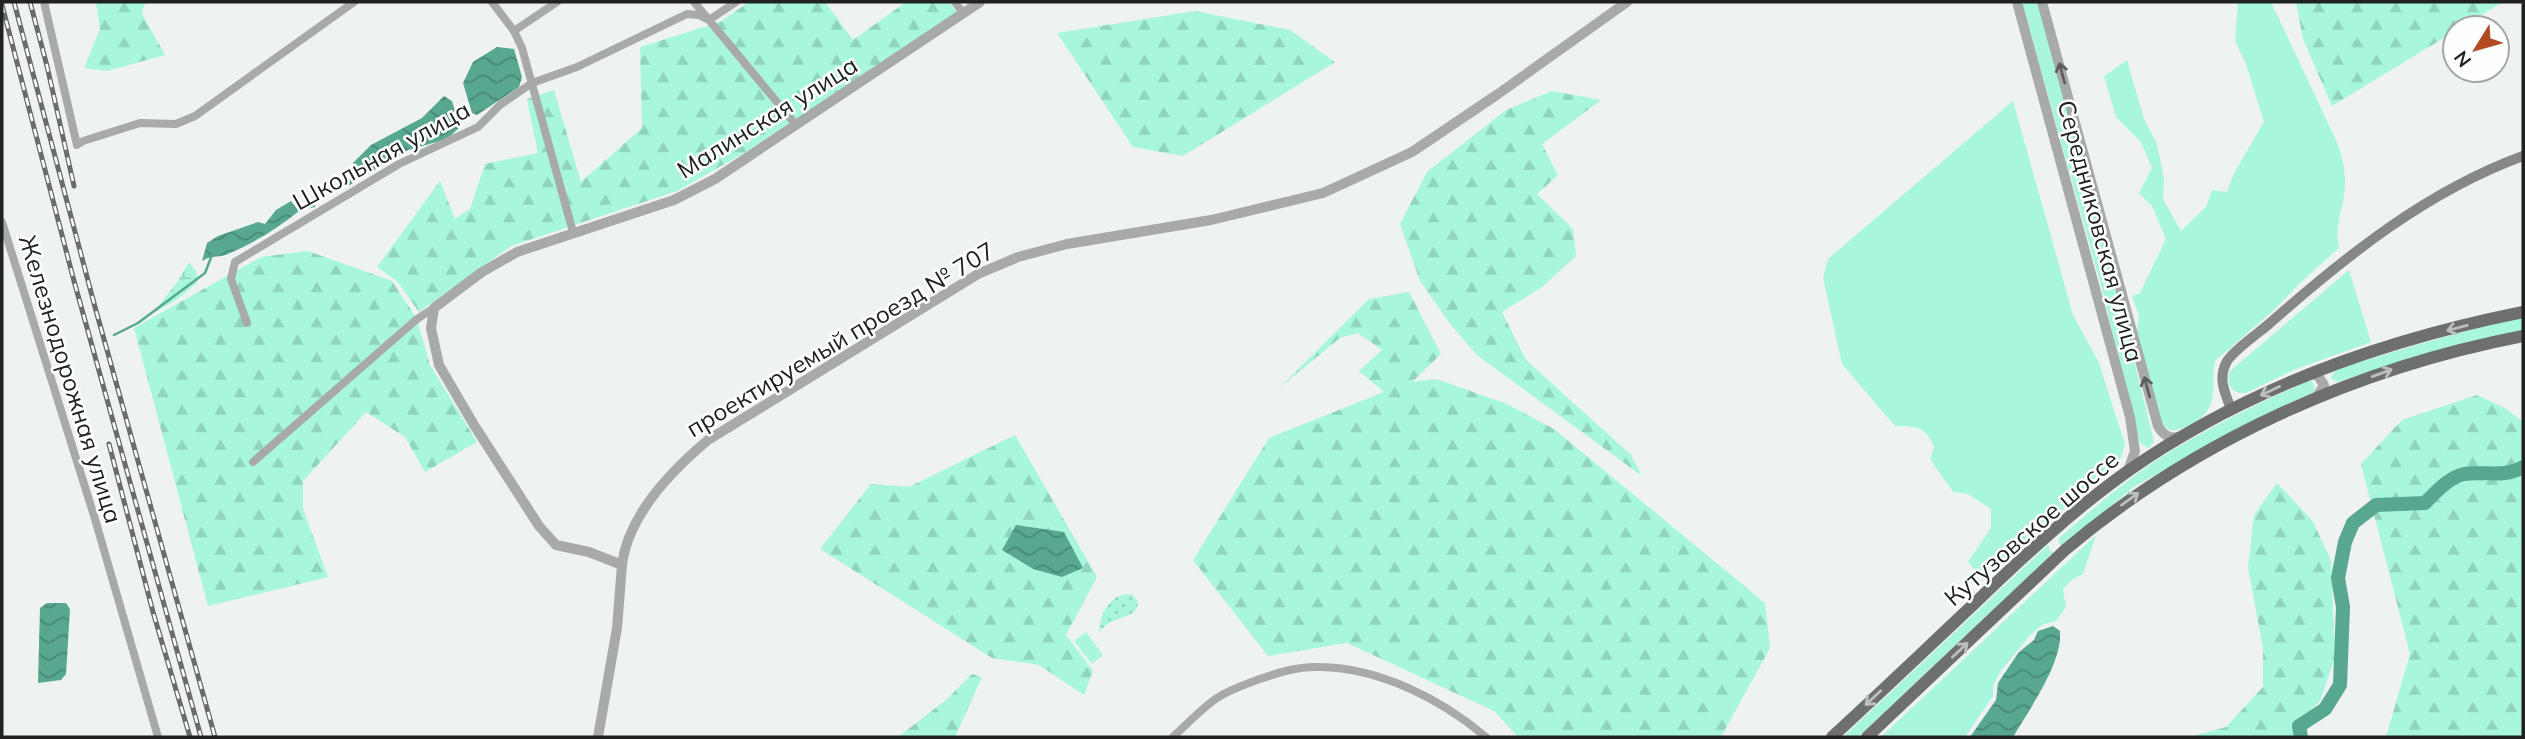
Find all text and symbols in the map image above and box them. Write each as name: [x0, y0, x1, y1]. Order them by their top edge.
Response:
north arrow: [2441, 14, 2511, 84]
text: N: [2449, 46, 2476, 72]
street label: Малинская улица: [671, 49, 863, 185]
one-way arrow: [2054, 62, 2067, 84]
street label: Школьная улица: [287, 94, 475, 216]
street label: Середниковская улица: [2052, 97, 2150, 365]
street label: Железнодорожная улица: [13, 231, 129, 527]
street label: проектируемый проезд № 707: [680, 235, 1000, 443]
one-way arrow: [2446, 322, 2469, 335]
one-way arrow: [2370, 366, 2392, 379]
one-way arrow: [2140, 376, 2153, 399]
one-way arrow: [2260, 385, 2281, 398]
street label: Кутузовское шоссе: [1938, 444, 2124, 612]
one-way arrow: [2120, 492, 2139, 506]
one-way arrow: [1952, 641, 1969, 658]
one-way arrow: [1865, 690, 1882, 707]

